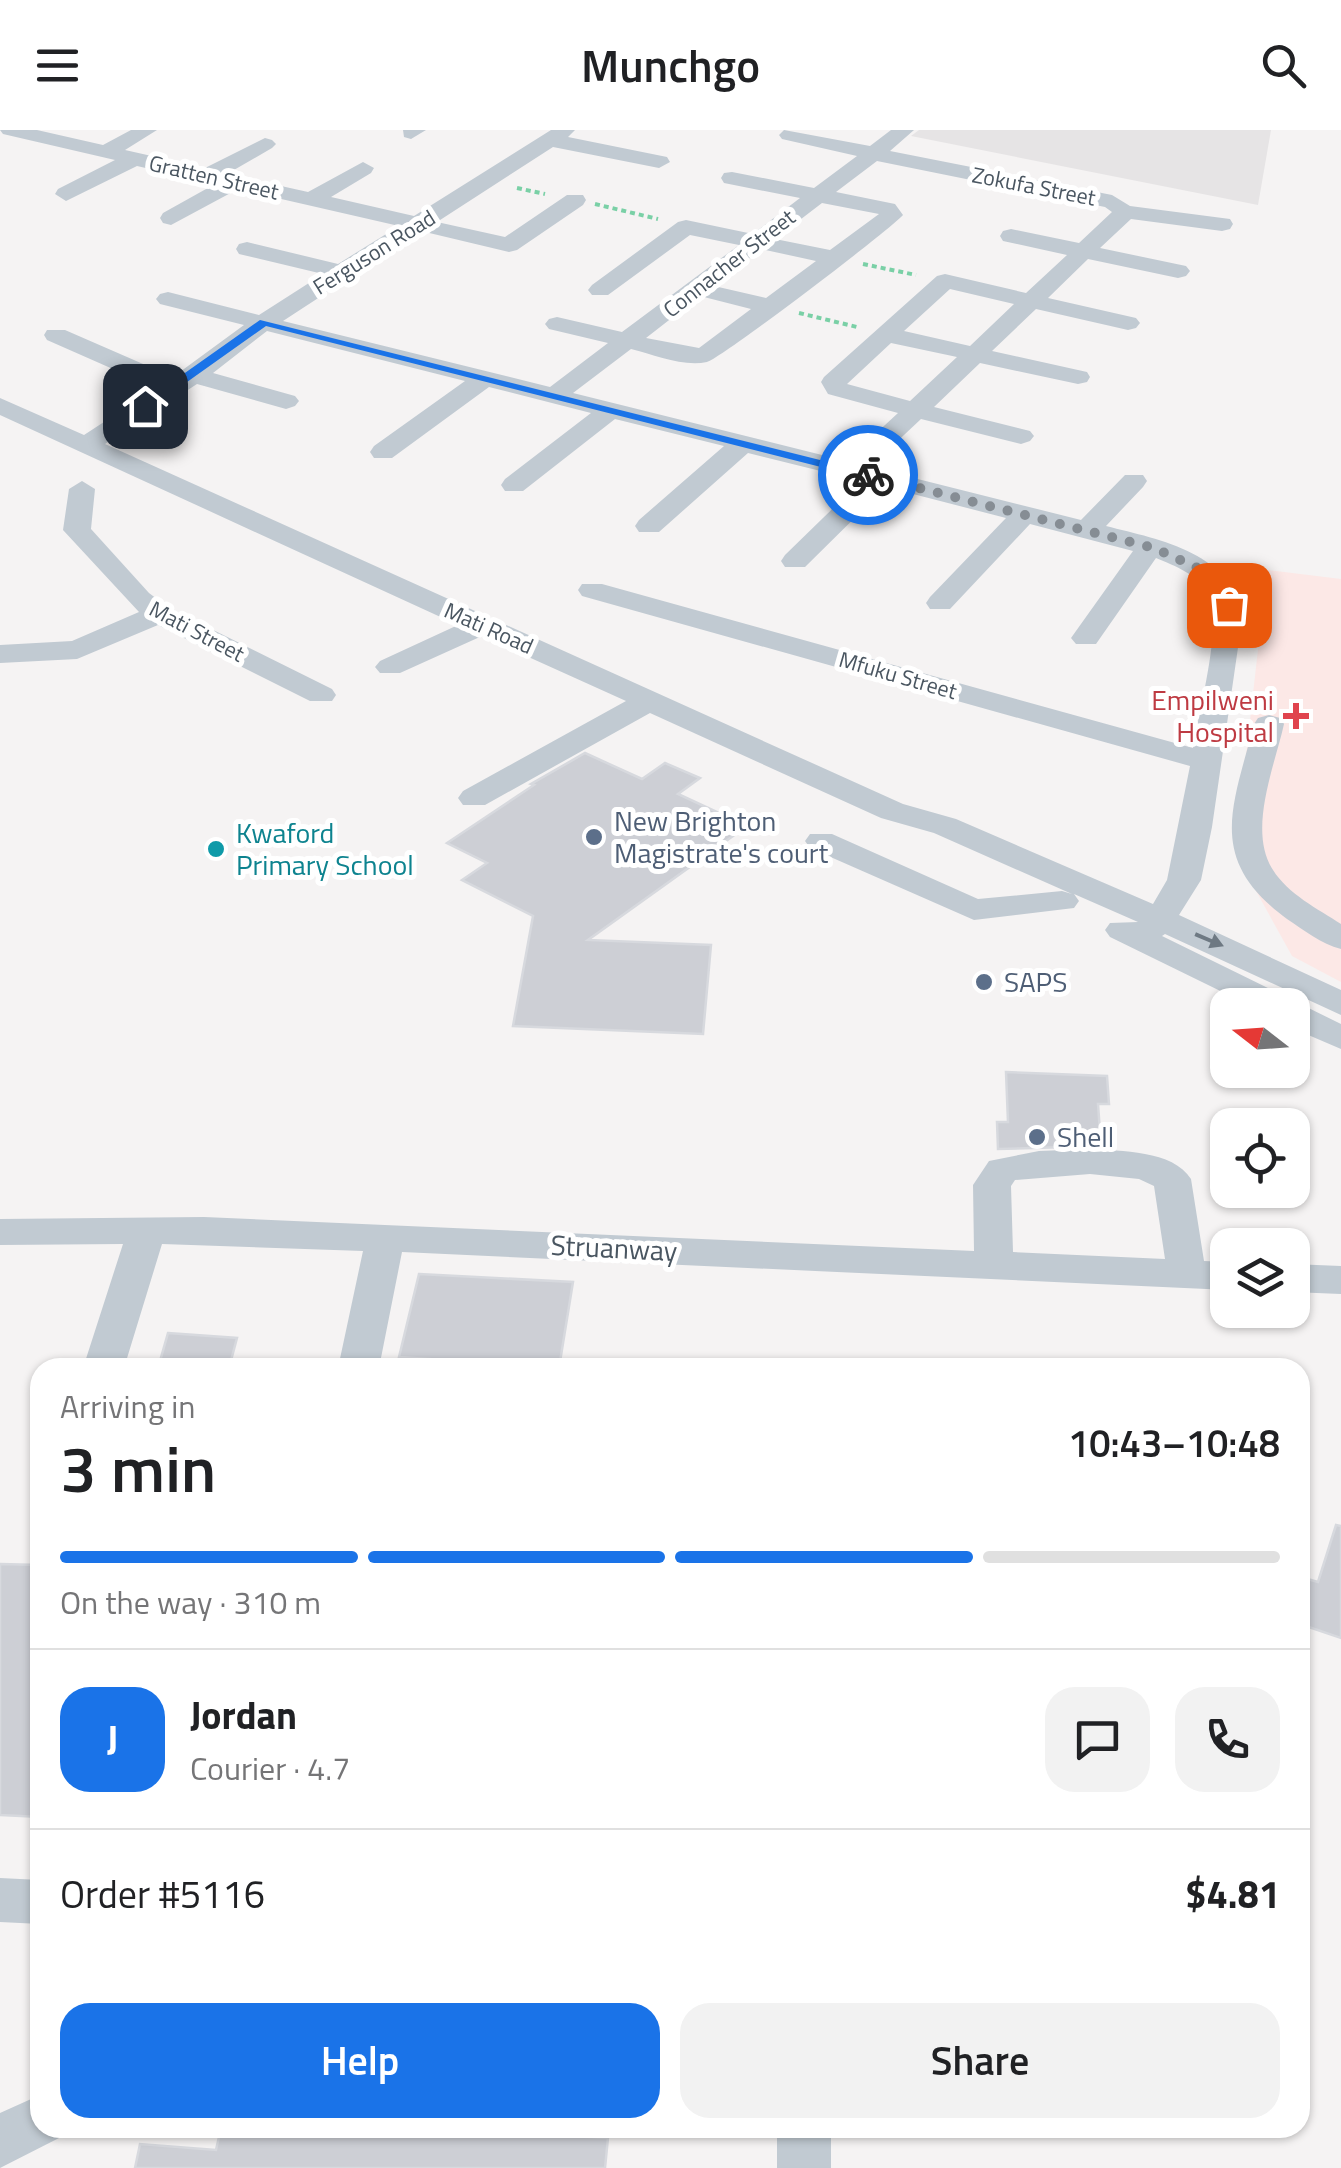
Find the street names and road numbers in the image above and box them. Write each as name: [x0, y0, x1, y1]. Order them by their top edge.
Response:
street label: Gratten Street: [146, 146, 282, 208]
street label: Zokufa Street: [969, 157, 1099, 215]
street label: Connacher Street: [656, 200, 803, 326]
street label: Ferguson Road: [306, 201, 442, 303]
street label: Mati Street: [143, 592, 251, 670]
street label: Mati Road: [439, 593, 539, 663]
street label: Mfuku Street: [835, 642, 961, 708]
street label: Struanway: [550, 1223, 678, 1272]

